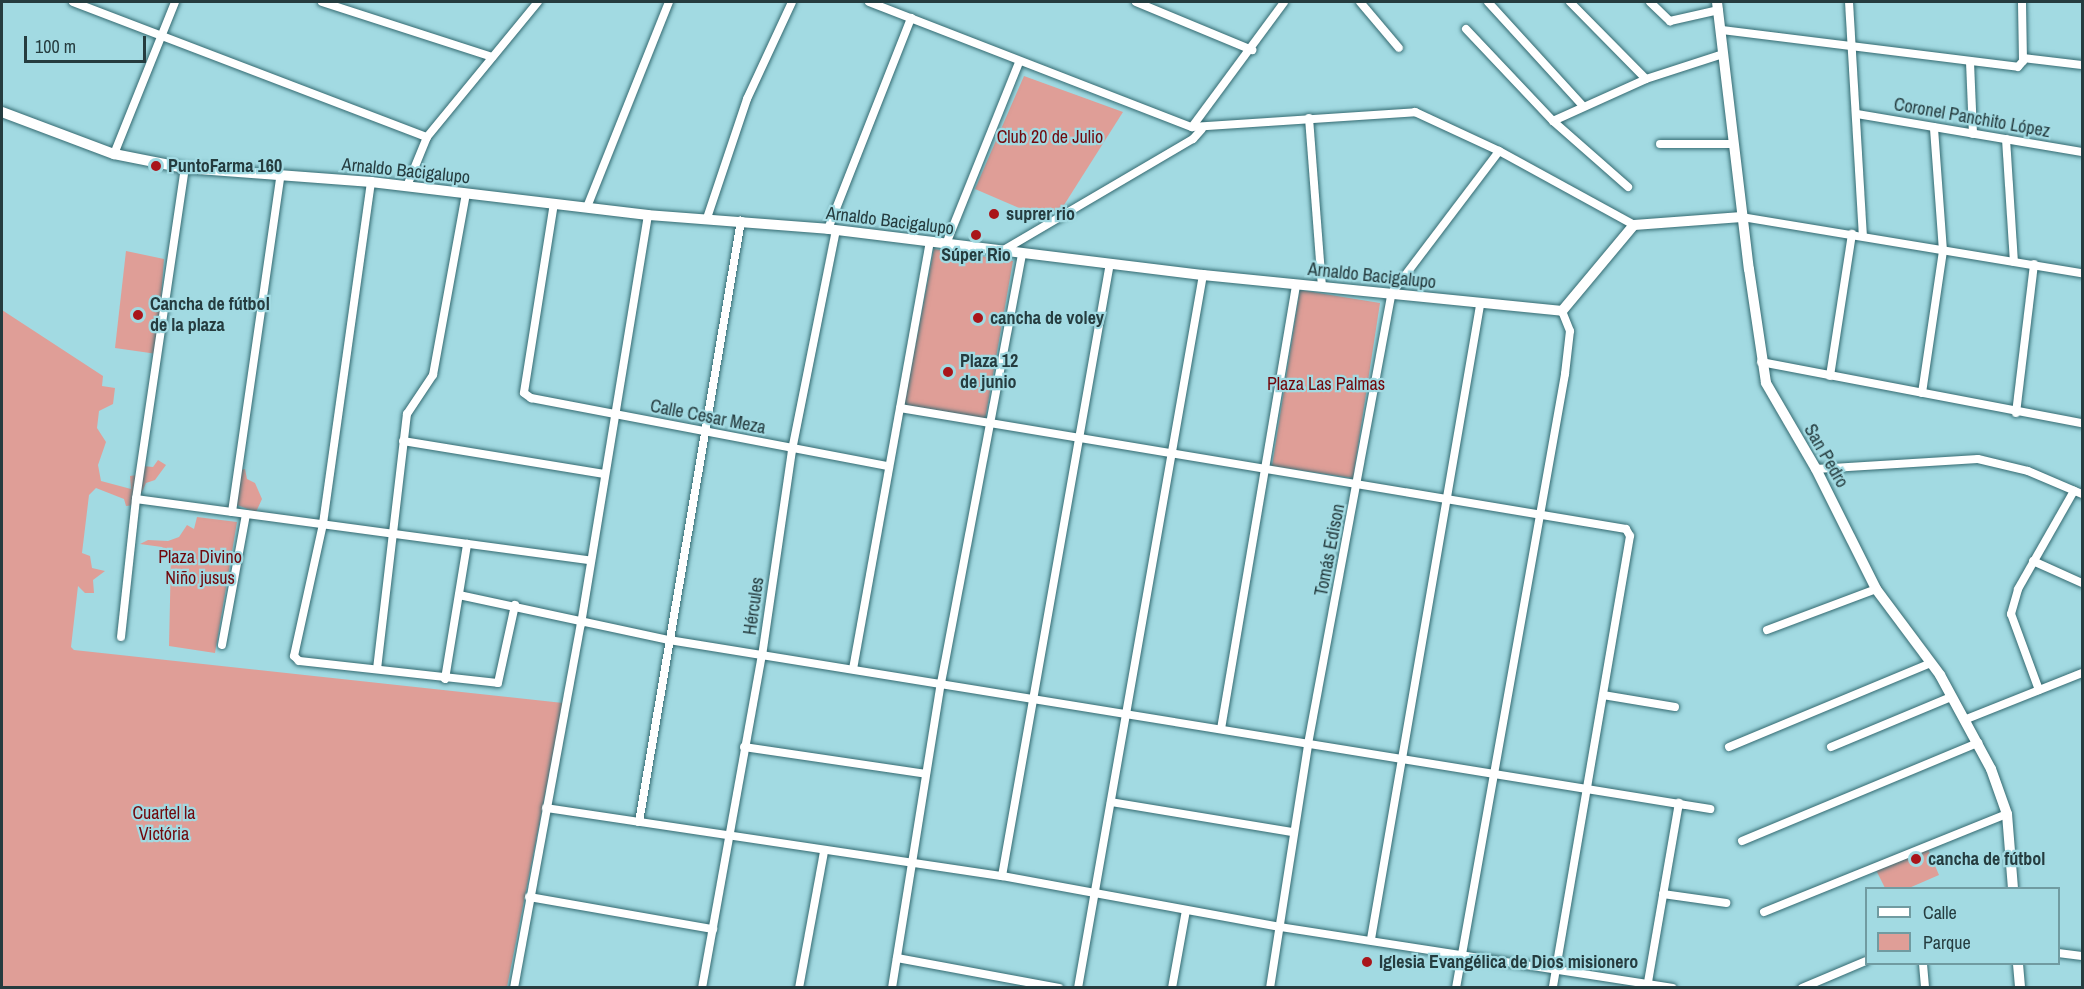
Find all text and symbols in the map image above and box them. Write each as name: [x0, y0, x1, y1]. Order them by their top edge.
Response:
scale bar: [27, 24, 148, 62]
text: 100 m: [35, 34, 76, 59]
street label: Coronel Panchito López: [1892, 94, 2052, 142]
park label: Club 20 de Julio: [997, 126, 1103, 148]
street label: Arnaldo Bacigalupo: [341, 154, 471, 188]
place label: PuntoFarma 160: [168, 155, 282, 177]
marker: PuntoFarma 160: [149, 159, 163, 173]
street label: Arnaldo Bacigalupo: [825, 202, 955, 240]
place label: suprer rio: [1006, 203, 1075, 225]
marker: suprer rio: [987, 207, 1001, 221]
marker: Súper Rio: [969, 228, 983, 242]
place label: Súper Rio: [941, 244, 1011, 266]
street label: Arnaldo Bacigalupo: [1307, 259, 1437, 293]
place label: Cancha de fútbol de la plaza: [150, 294, 270, 336]
place label: cancha de voley: [990, 307, 1104, 329]
marker: Cancha de fútbol de la plaza: [131, 308, 145, 322]
marker: cancha de voley: [971, 311, 985, 325]
place label: Plaza 12 de junio: [960, 351, 1018, 394]
marker: Plaza 12 de junio: [941, 365, 955, 379]
park label: Plaza Las Palmas: [1267, 373, 1385, 395]
street label: Calle Cesar Meza: [648, 395, 768, 439]
street label: San Pedro: [1799, 420, 1853, 492]
street label: Tomás Edison: [1310, 502, 1350, 598]
park label: Plaza Divino Niño jusus: [158, 547, 242, 590]
street label: Hércules: [739, 576, 769, 636]
park label: Cuartel la Victória: [132, 803, 196, 846]
place label: cancha de fútbol: [1928, 848, 2045, 870]
marker: cancha de fútbol: [1909, 852, 1923, 866]
legend: [1865, 887, 2060, 965]
text: Calle: [1923, 900, 1957, 925]
text: Parque: [1923, 930, 1971, 955]
place label: Iglesia Evangélica de Dios misionero: [1379, 951, 1638, 973]
marker: Iglesia Evangélica de Dios misionero: [1360, 955, 1374, 969]

